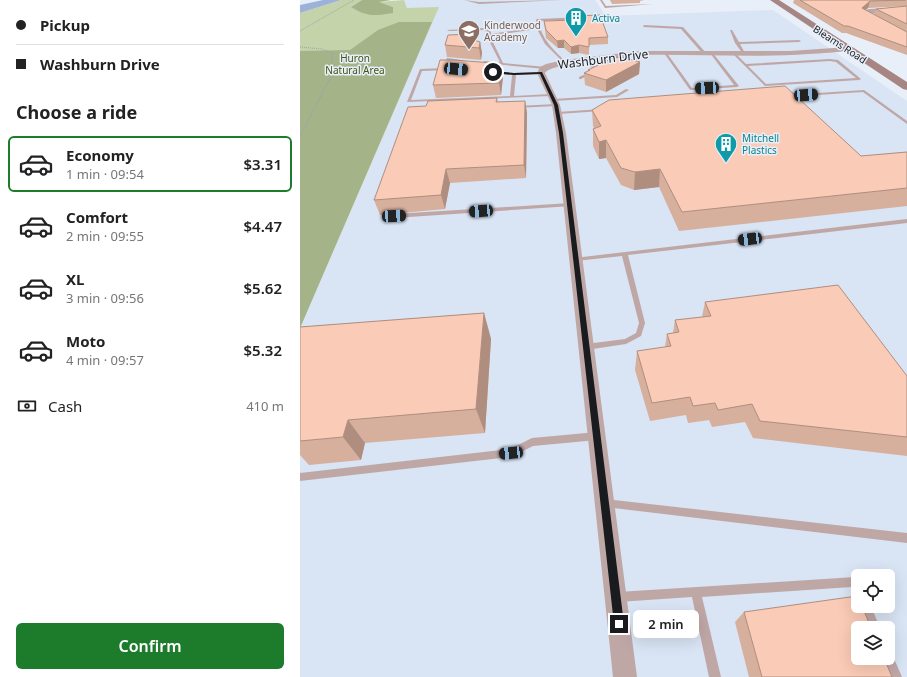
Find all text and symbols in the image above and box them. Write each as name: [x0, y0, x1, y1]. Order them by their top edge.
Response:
building icon: Activa: [563, 5, 589, 38]
place label: Activa: [592, 11, 620, 25]
text: Pickup: [40, 15, 90, 35]
school or university icon: Kinderwood Academy: [456, 18, 482, 51]
place label: Kinderwood Academy: [484, 18, 541, 44]
street label: Bleams Road: [811, 21, 869, 67]
street label: Washburn Drive: [557, 45, 649, 73]
park label: Huron Natural Area: [325, 51, 385, 77]
text: Washburn Drive: [40, 54, 160, 74]
car: [444, 62, 468, 76]
route start: [484, 63, 502, 81]
car: [695, 81, 719, 95]
car: [794, 88, 818, 102]
text: Choose a ride: [16, 100, 137, 124]
building icon: Mitchell Plastics: [713, 131, 739, 164]
place label: Mitchell Plastics: [742, 131, 779, 157]
text: Economy: [66, 145, 134, 165]
icon: car: [18, 146, 54, 182]
text: $3.31: [244, 154, 282, 174]
text: 1 min · 09:54: [66, 165, 144, 183]
car: [469, 204, 493, 218]
text: Comfort: [66, 207, 128, 227]
icon: car: [18, 208, 54, 244]
car: [382, 209, 406, 223]
text: $4.47: [244, 216, 282, 236]
text: 2 min · 09:55: [66, 227, 144, 245]
car: [737, 232, 763, 246]
text: XL: [66, 269, 84, 289]
icon: car: [18, 270, 54, 306]
text: $5.62: [244, 278, 282, 298]
text: 3 min · 09:56: [66, 289, 144, 307]
text: Moto: [66, 331, 105, 351]
icon: car: [18, 332, 54, 368]
text: $5.32: [244, 340, 282, 360]
text: 4 min · 09:57: [66, 351, 144, 369]
icon: cash: [16, 395, 38, 417]
text: Cash: [48, 396, 82, 416]
text: 410 m: [246, 397, 284, 415]
car: [498, 446, 524, 460]
map controls: [851, 569, 895, 665]
button: locate: [851, 569, 895, 613]
callout: 2 min: [633, 610, 699, 638]
route end: [610, 615, 628, 633]
text: 2 min: [648, 615, 684, 633]
button: layers: [851, 621, 895, 665]
button: Confirm: [16, 623, 284, 669]

